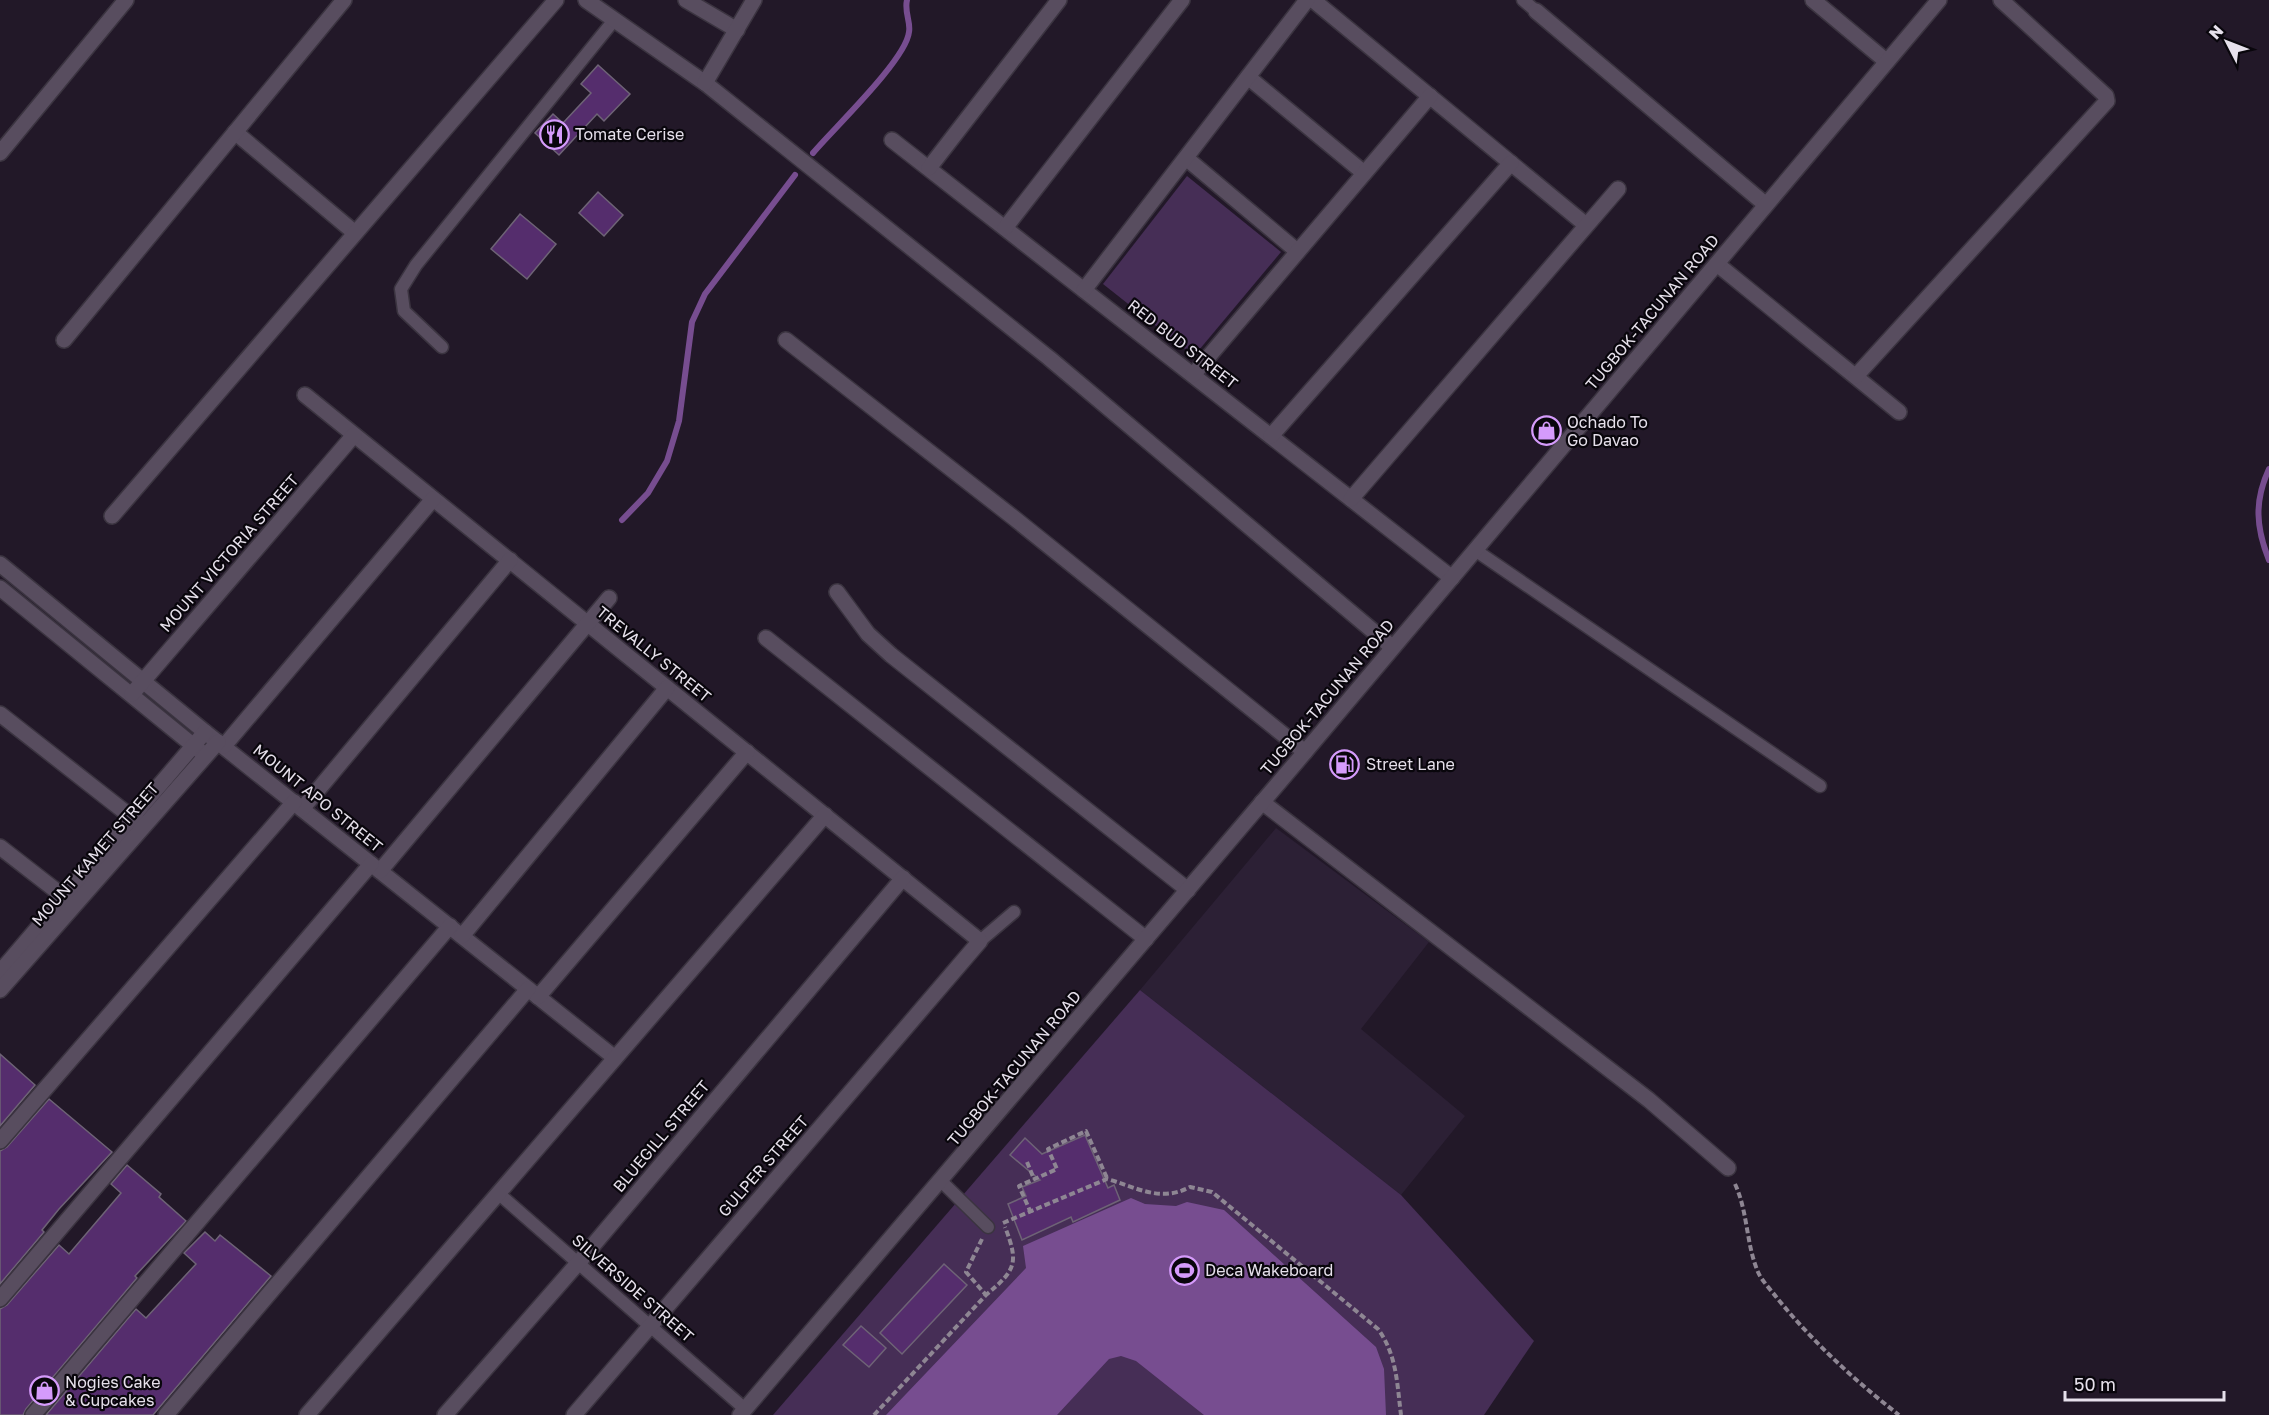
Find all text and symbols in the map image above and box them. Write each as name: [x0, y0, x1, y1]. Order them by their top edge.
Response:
north arrow: [2197, 12, 2257, 72]
text: N: [2204, 21, 2227, 43]
restaurant icon: Tomate Cerise: [538, 118, 570, 150]
place label: Tomate Cerise: [575, 124, 684, 144]
street label: TUGBOK-TACUNAN ROAD: [1581, 230, 1723, 394]
street label: RED BUD STREET: [1124, 295, 1242, 393]
place label: Ochado To Go Davao: [1567, 412, 1648, 450]
shop icon: Ochado To Go Davao: [1530, 415, 1562, 447]
street label: MOUNT VICTORIA STREET: [155, 470, 303, 636]
street label: TREVALLY STREET: [593, 602, 715, 706]
street label: TUGBOK-TACUNAN ROAD: [1256, 615, 1398, 779]
street label: MOUNT APO STREET: [249, 740, 387, 856]
fuel station icon: Street Lane: [1329, 748, 1361, 780]
place label: Street Lane: [1366, 754, 1455, 774]
street label: MOUNT KAMET STREET: [27, 778, 163, 930]
street label: TUGBOK-TACUNAN ROAD: [943, 986, 1085, 1150]
street label: BLUEGILL STREET: [608, 1076, 714, 1196]
street label: GULPER STREET: [714, 1111, 812, 1221]
street label: SILVERSIDE STREET: [568, 1230, 698, 1346]
sports icon: Deca Wakeboard: [1168, 1254, 1200, 1286]
place label: Deca Wakeboard: [1205, 1260, 1333, 1280]
scale bar: [2065, 1364, 2224, 1402]
place label: Nogies Cake & Cupcakes: [65, 1372, 161, 1410]
text: 50 m: [2074, 1373, 2116, 1395]
shop icon: Nogies Cake & Cupcakes: [28, 1375, 60, 1407]

